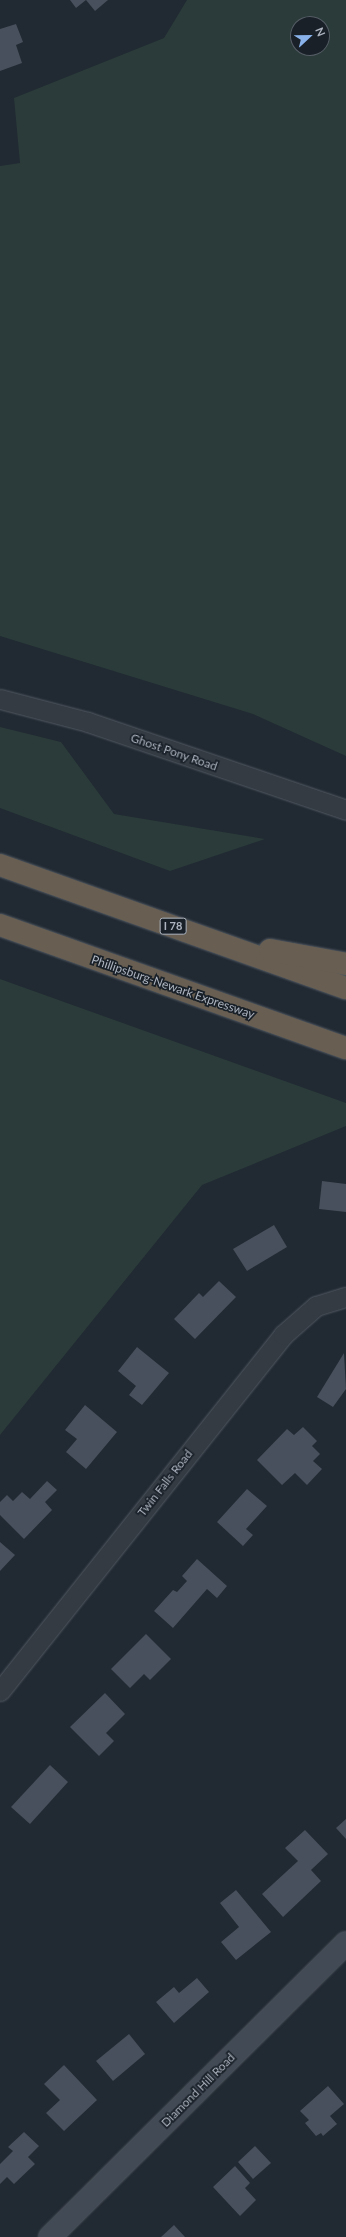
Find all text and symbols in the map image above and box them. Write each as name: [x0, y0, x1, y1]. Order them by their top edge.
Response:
north arrow: [290, 16, 330, 56]
text: N: [313, 25, 328, 38]
street label: Ghost Pony Road: [129, 730, 219, 774]
road number: I 78: [159, 917, 187, 935]
street label: Phillipsburg-Newark Expressway: [90, 952, 256, 1022]
street label: Twin Falls Road: [135, 1447, 195, 1519]
street label: Diamond Hill Road: [158, 2050, 238, 2130]

